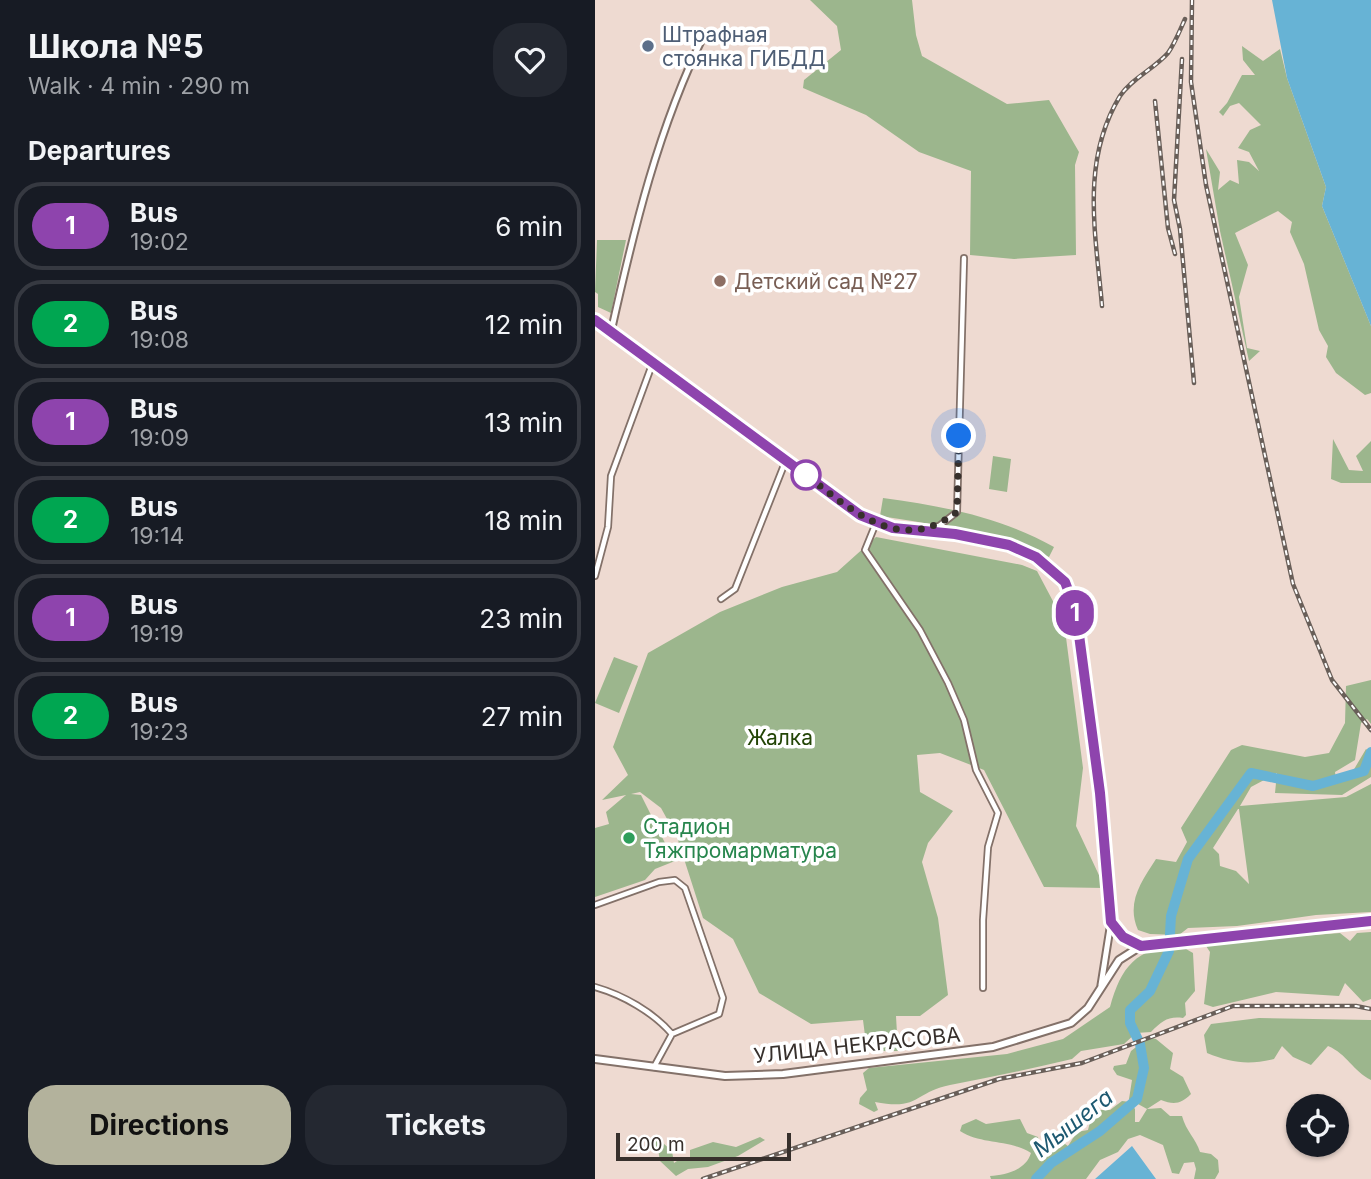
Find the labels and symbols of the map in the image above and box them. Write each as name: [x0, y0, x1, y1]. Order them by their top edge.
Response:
place label: Штрафная стоянка ГИБДД: [662, 22, 826, 71]
marker: Штрафная стоянка ГИБДД: [640, 38, 656, 54]
place label: Детский сад №27: [734, 269, 918, 294]
marker: Детский сад №27: [712, 273, 728, 289]
your location: [941, 418, 976, 453]
unlabelled marker: [791, 460, 821, 490]
line badge: 1: [1052, 590, 1098, 636]
park label: Жалка: [747, 725, 813, 750]
place label: Стадион Тяжпромарматура: [643, 814, 837, 863]
marker: Стадион Тяжпромарматура: [621, 830, 637, 846]
street label: УЛИЦА НЕКРАСОВА: [752, 1022, 962, 1068]
water label: Мышега: [1027, 1083, 1119, 1163]
scale bar: [616, 1130, 791, 1162]

